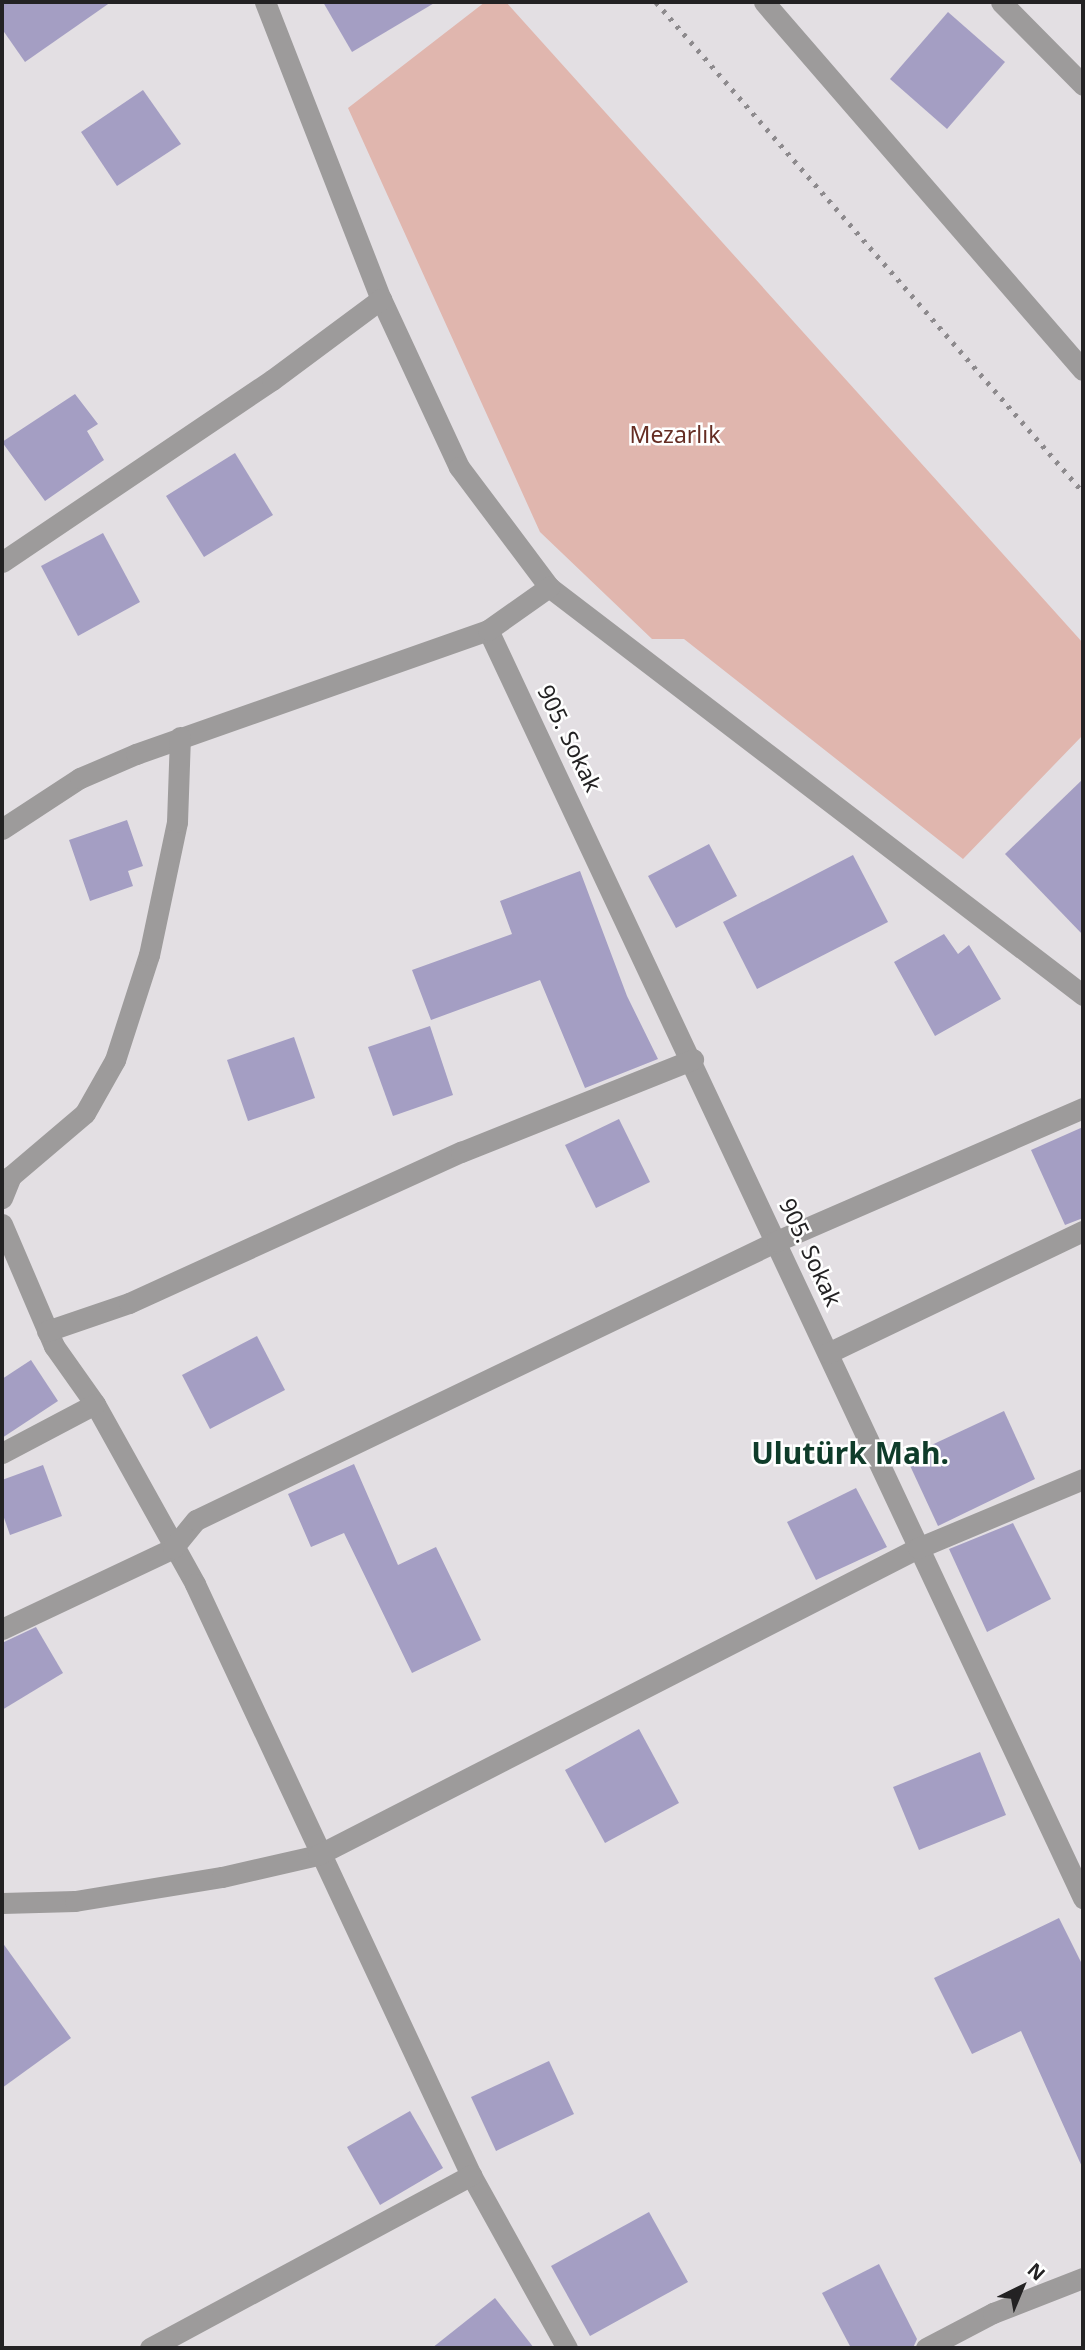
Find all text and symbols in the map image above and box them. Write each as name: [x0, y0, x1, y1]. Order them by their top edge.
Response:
park label: Mezarlık: [630, 420, 720, 448]
street label: 905. Sokak: [532, 680, 608, 796]
street label: 905. Sokak: [774, 1194, 848, 1310]
district label: Ulutürk Mah.: [751, 1435, 949, 1471]
north arrow: [987, 2252, 1057, 2322]
text: N: [1022, 2257, 1051, 2286]

